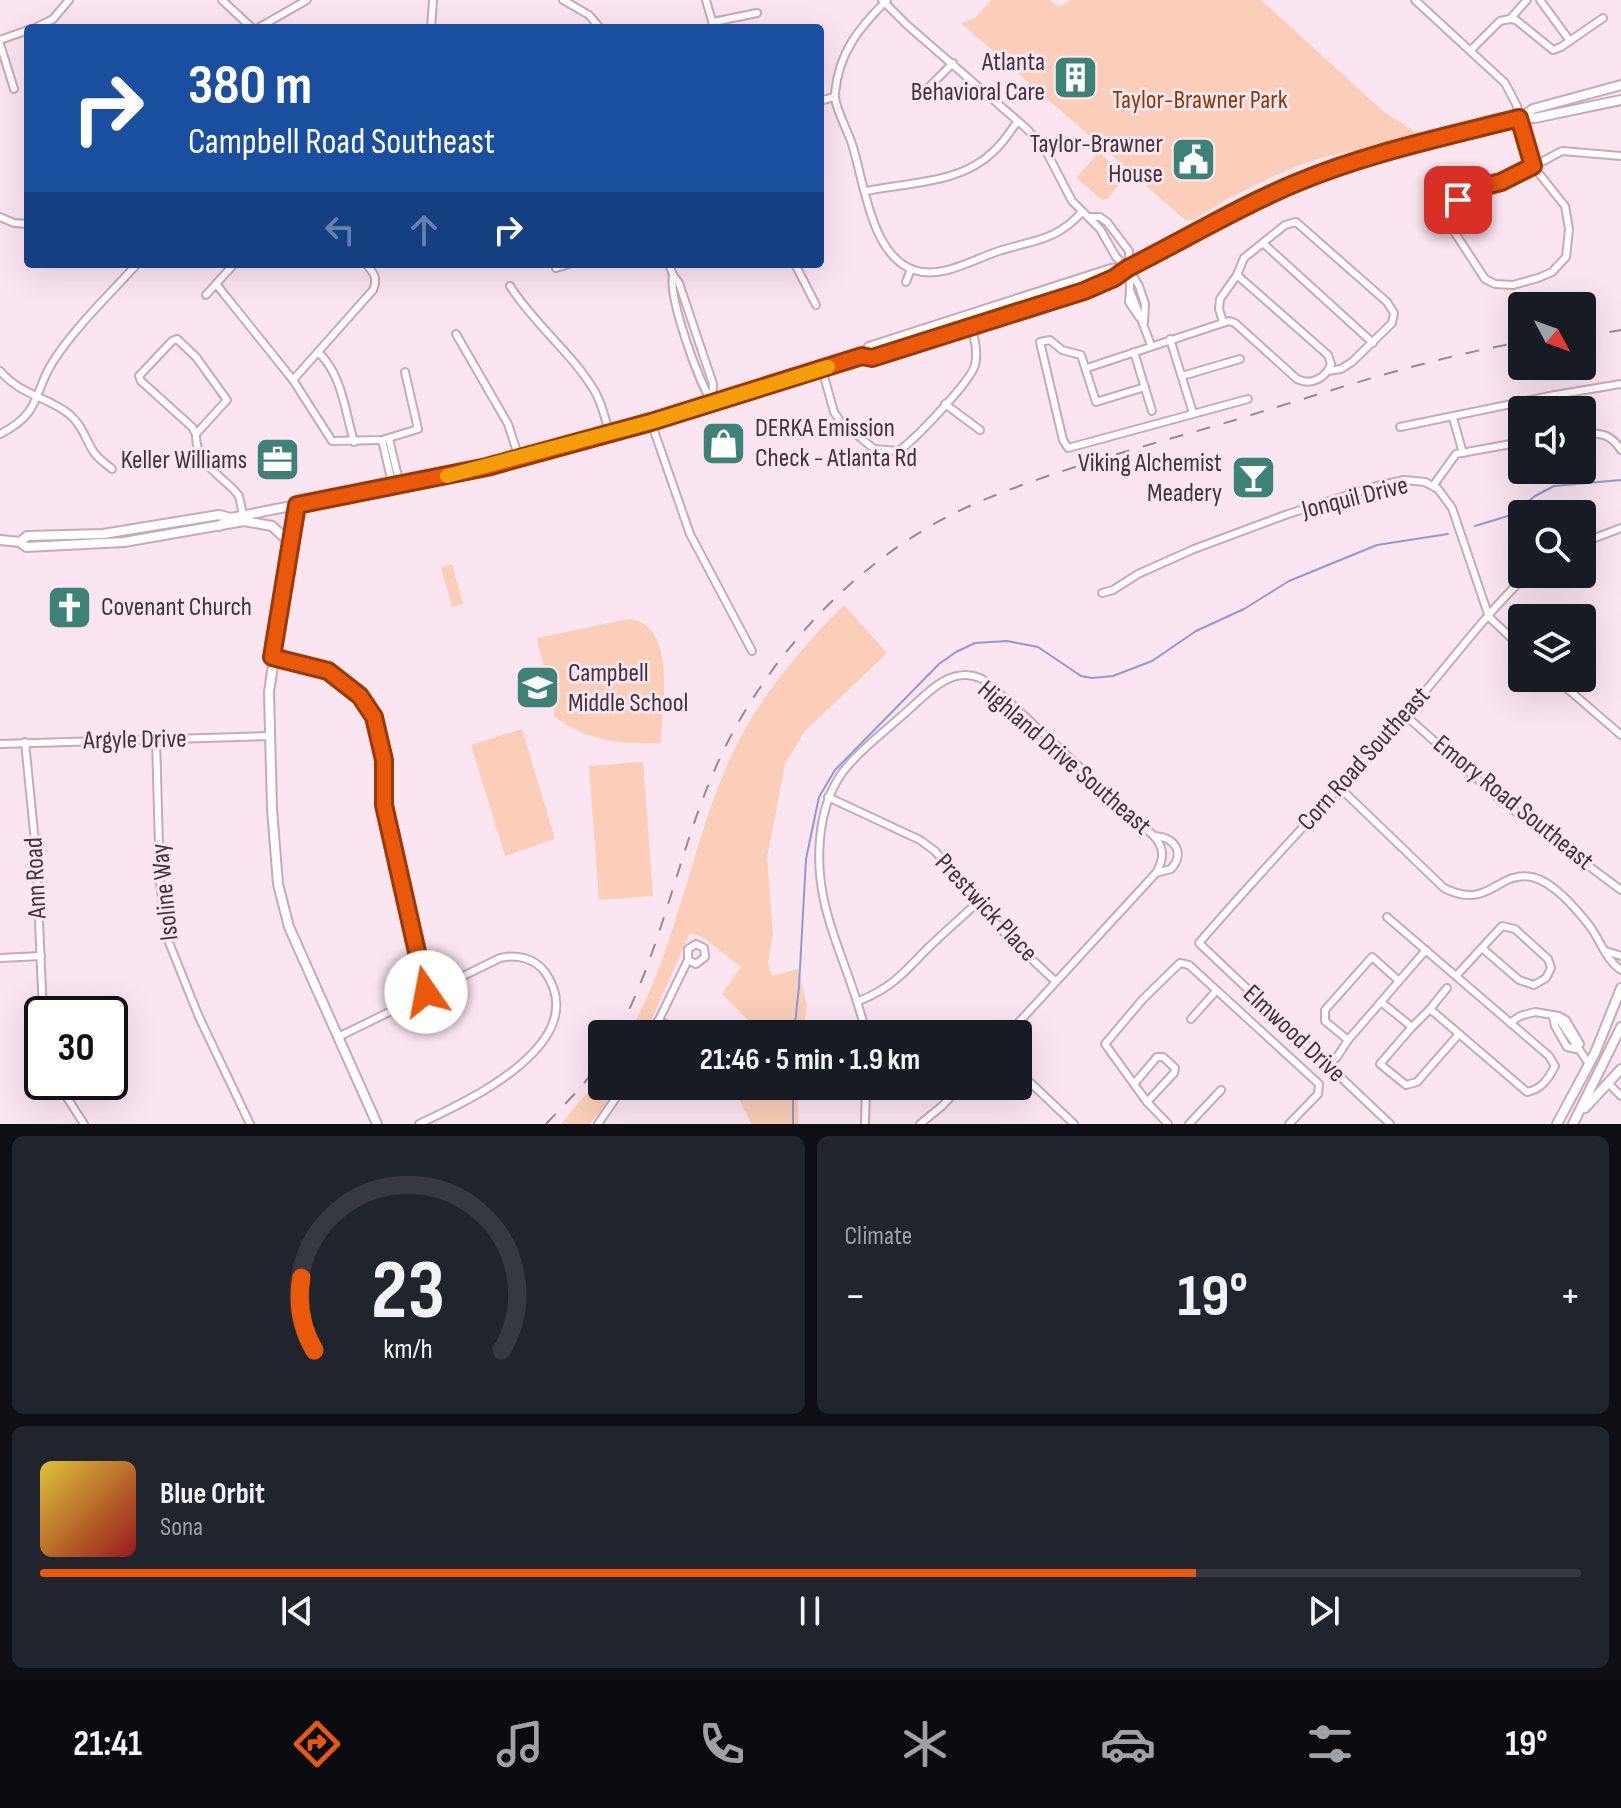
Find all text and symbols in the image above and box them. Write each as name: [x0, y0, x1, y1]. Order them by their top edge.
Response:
place label: Atlanta Behavioral Care: [911, 47, 1045, 108]
text: 380 m: [188, 53, 312, 120]
building icon: Atlanta Behavioral Care: [1052, 53, 1100, 101]
icon: right: [56, 56, 160, 160]
park label: Taylor-Brawner Park: [1112, 85, 1288, 116]
text: Campbell Road Southeast: [188, 121, 495, 164]
place label: Taylor-Brawner House: [1030, 129, 1164, 190]
public building icon: Taylor-Brawner House: [1170, 135, 1218, 183]
pin: [1424, 166, 1492, 234]
icon: arrive: [1436, 178, 1480, 222]
icon: left: [318, 208, 362, 252]
icon: ahead: [402, 208, 446, 252]
icon: right: [486, 208, 530, 252]
north arrow: [1508, 292, 1596, 380]
map controls: [1508, 292, 1596, 692]
button: sound: [1508, 396, 1596, 484]
place label: DERKA Emission Check - Atlanta Rd: [755, 413, 917, 474]
shop icon: DERKA Emission Check - Atlanta Rd: [700, 419, 748, 467]
office icon: Keller Williams: [254, 436, 302, 484]
place label: Keller Williams: [121, 445, 247, 476]
place label: Viking Alchemist Meadery: [1078, 448, 1222, 509]
bar icon: Viking Alchemist Meadery: [1229, 454, 1277, 502]
street label: Jonquil Drive: [1298, 470, 1411, 526]
button: search: [1508, 500, 1596, 588]
church icon: Covenant Church: [46, 583, 94, 631]
place label: Covenant Church: [101, 592, 252, 623]
button: layers: [1508, 604, 1596, 692]
place label: Campbell Middle School: [568, 658, 688, 719]
school or university icon: Campbell Middle School: [513, 664, 561, 712]
street label: Highland Drive Southeast: [971, 674, 1157, 842]
street label: Corn Road Southeast: [1291, 681, 1437, 837]
street label: Argyle Drive: [82, 724, 187, 756]
street label: Emory Road Southeast: [1427, 729, 1599, 877]
street label: Ann Road: [18, 837, 54, 920]
street label: Isoline Way: [144, 842, 186, 942]
street label: Prestwick Place: [928, 848, 1044, 968]
position arrow: [384, 950, 468, 1034]
street label: Elmwood Drive: [1236, 979, 1352, 1089]
speed limit sign: 30: [24, 996, 128, 1100]
text: 21:46 · 5 min · 1.9 km: [700, 1042, 920, 1078]
text: Climate: [845, 1221, 912, 1252]
text: 23: [371, 1242, 445, 1342]
text: 19°: [1177, 1261, 1248, 1333]
text: −: [845, 1270, 866, 1323]
text: +: [1559, 1270, 1581, 1323]
text: km/h: [384, 1332, 433, 1367]
text: Blue Orbit: [160, 1476, 265, 1512]
text: Sona: [160, 1512, 203, 1543]
icon: previous: [275, 1589, 319, 1633]
icon: pause: [788, 1589, 832, 1633]
icon: next: [1302, 1589, 1346, 1633]
icon: directions: [289, 1716, 345, 1772]
icon: music: [492, 1716, 548, 1772]
icon: phone: [694, 1716, 750, 1772]
icon: climate: [897, 1716, 953, 1772]
icon: car: [1100, 1716, 1156, 1772]
icon: filters: [1302, 1716, 1358, 1772]
text: 21:41: [73, 1723, 142, 1766]
text: 19°: [1505, 1723, 1548, 1766]

